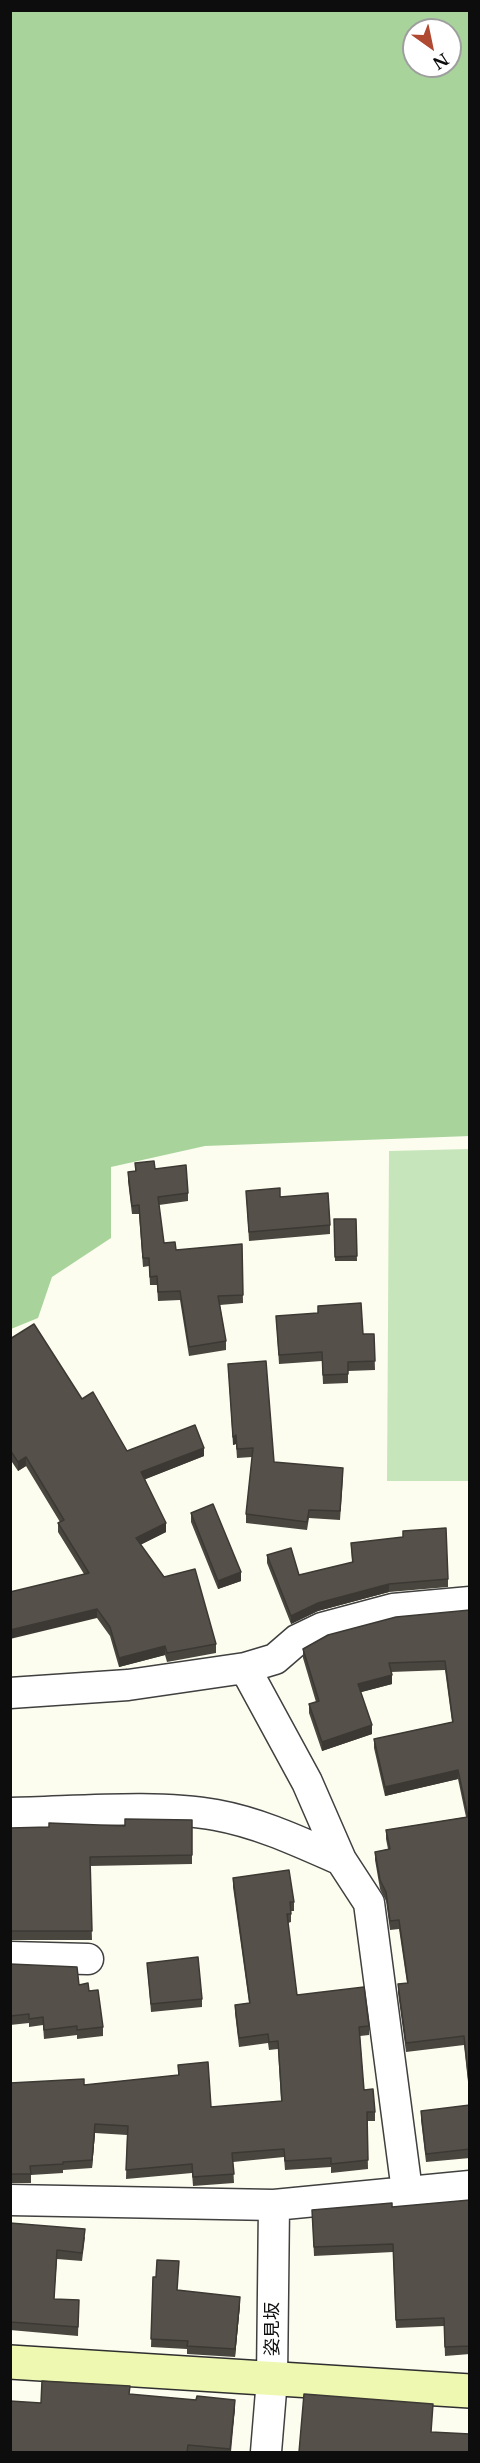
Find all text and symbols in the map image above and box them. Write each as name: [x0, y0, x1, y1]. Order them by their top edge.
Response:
north arrow: [402, 18, 462, 78]
text: N: [429, 49, 452, 74]
street label: 姿見坂: [262, 2302, 284, 2356]

